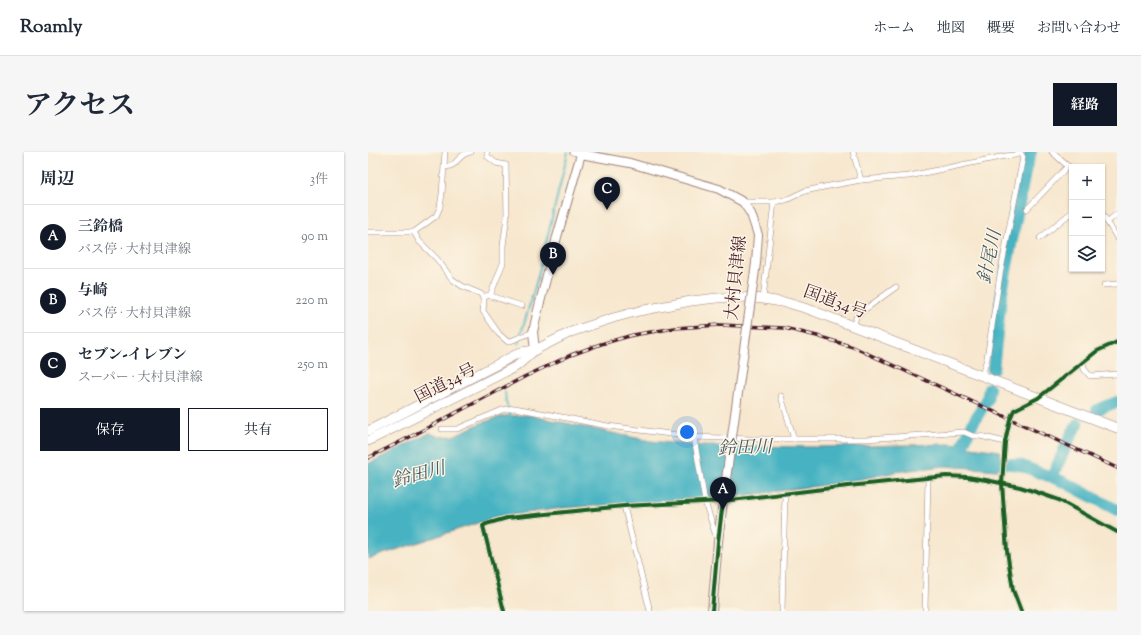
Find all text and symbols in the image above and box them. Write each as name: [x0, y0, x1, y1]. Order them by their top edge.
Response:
text: Roamly: [20, 14, 83, 41]
text: ホーム: [873, 19, 915, 39]
text: 地図: [937, 19, 965, 39]
text: 概要: [987, 19, 1015, 39]
text: お問い合わせ: [1037, 19, 1121, 39]
button: 経路: [1053, 83, 1117, 126]
text: アクセス: [24, 87, 135, 127]
map controls: [1069, 164, 1105, 272]
button: +: [1069, 164, 1105, 200]
text: 周辺: [40, 168, 74, 192]
text: 3件: [310, 171, 328, 189]
pin: C: [594, 177, 620, 210]
button: −: [1069, 200, 1105, 236]
text: 三鈴橋: [78, 217, 123, 238]
water label: 針尾川: [973, 226, 1010, 286]
text: A: [48, 228, 58, 246]
text: 90 m: [301, 228, 328, 246]
street label: 大村貝津線: [721, 234, 753, 322]
button: layers: [1069, 236, 1105, 272]
text: バス停 · 大村貝津線: [78, 241, 191, 259]
pin: B: [540, 242, 566, 275]
street label: 国道34号: [800, 280, 870, 326]
text: 与崎: [78, 281, 108, 302]
text: B: [49, 292, 57, 310]
text: 220 m: [295, 292, 328, 310]
text: バス停 · 大村貝津線: [78, 305, 191, 323]
text: セブン-イレブン: [78, 345, 187, 366]
text: C: [48, 356, 58, 374]
text: 250 m: [297, 356, 328, 374]
street label: 国道34号: [411, 358, 481, 410]
text: スーパー · 大村貝津線: [78, 369, 203, 387]
button: 保存: [40, 408, 180, 451]
button: 共有: [188, 408, 328, 451]
your location: [677, 422, 697, 442]
water label: 鈴田川: [718, 435, 774, 463]
water label: 鈴田川: [390, 456, 450, 496]
pin: A: [710, 477, 736, 510]

